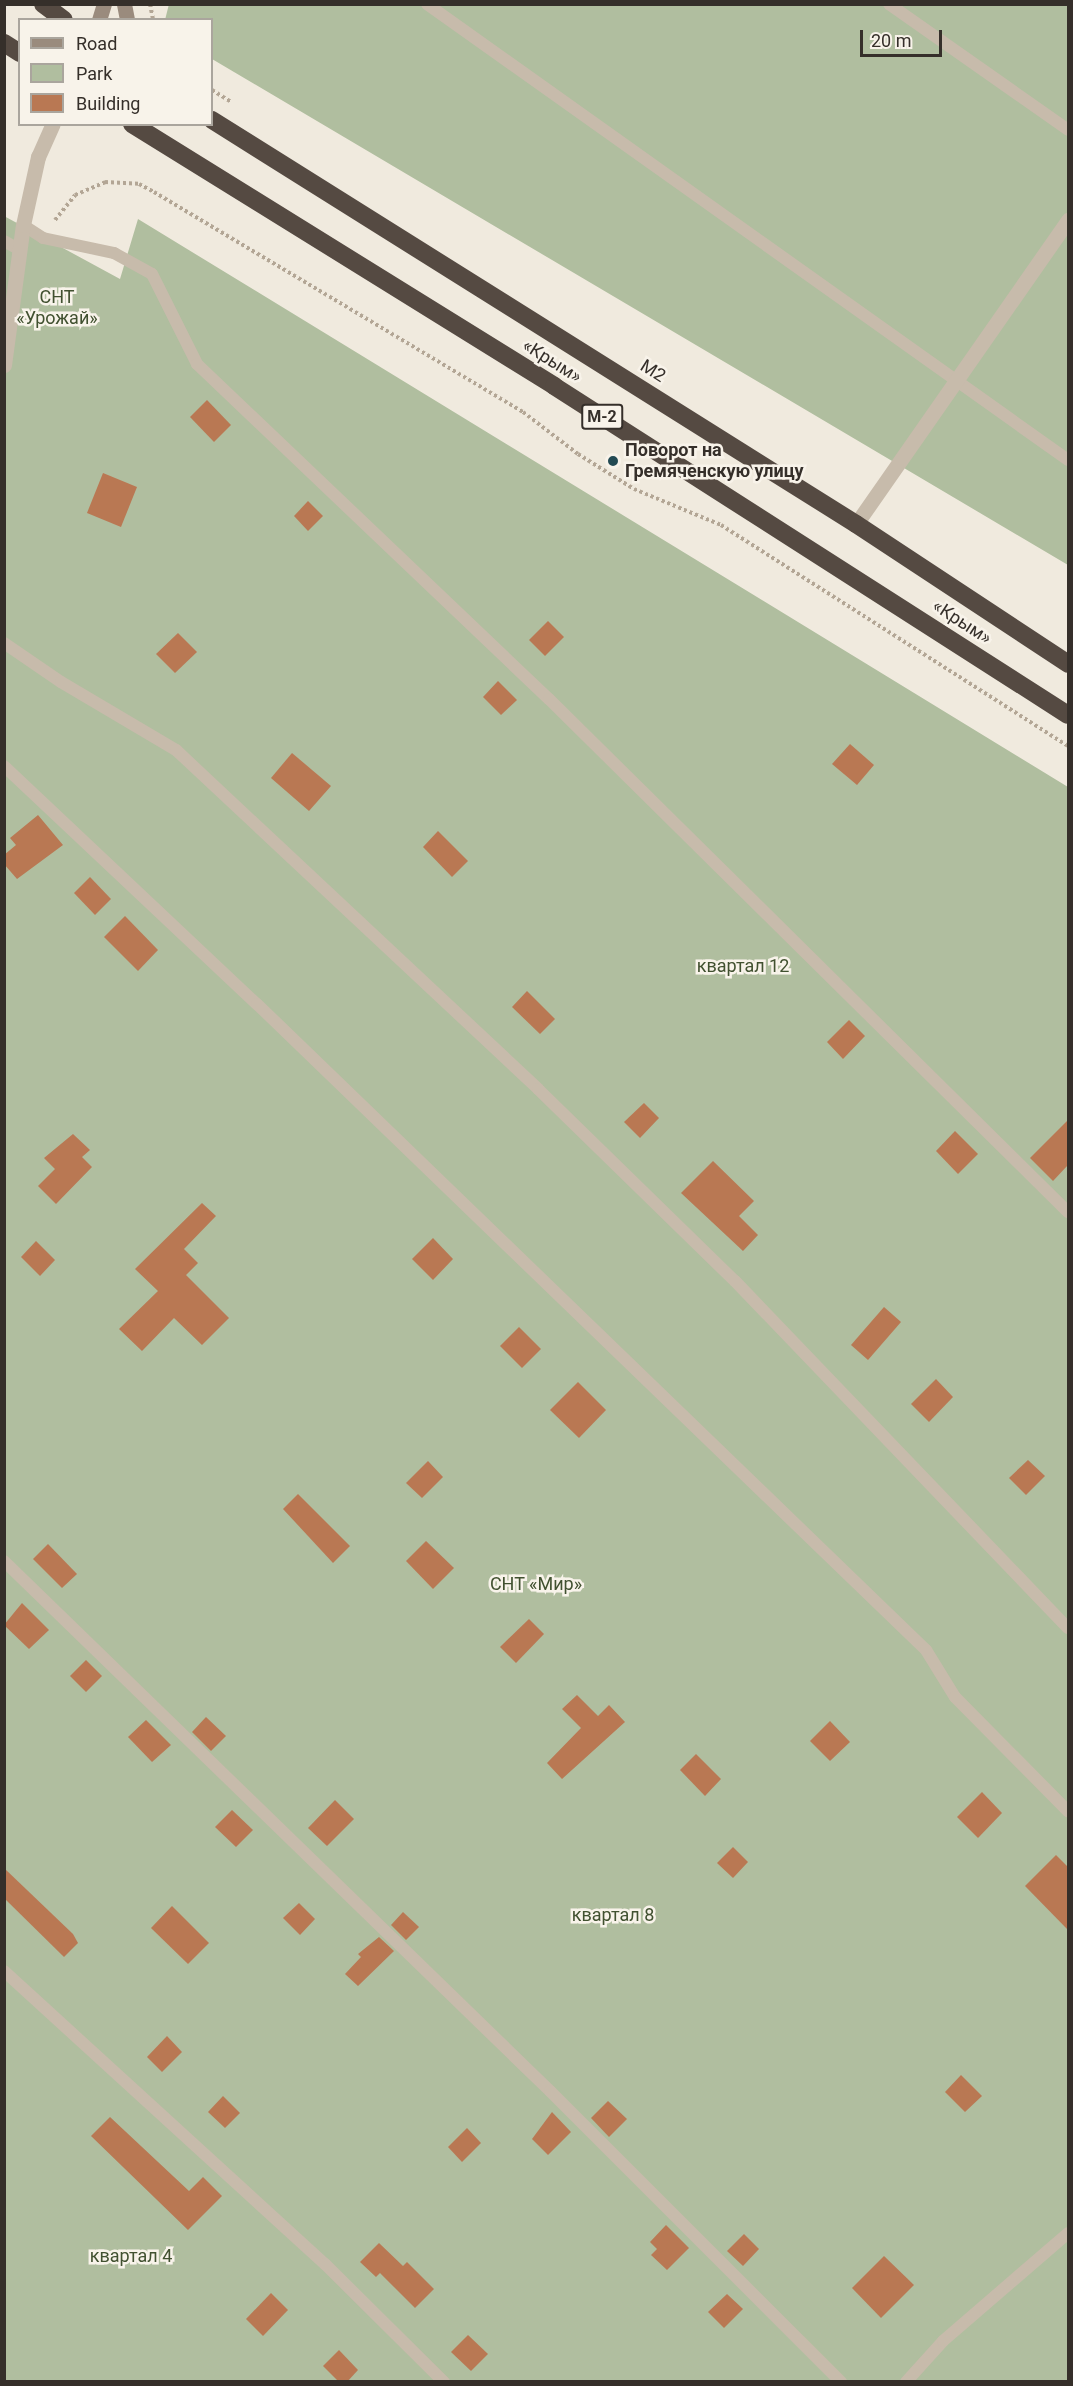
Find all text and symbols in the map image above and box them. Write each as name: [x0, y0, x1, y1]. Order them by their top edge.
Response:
legend: [18, 18, 213, 126]
scale bar: [863, 18, 946, 56]
text: 20 m: [871, 30, 911, 51]
text: Road: [76, 33, 117, 54]
text: Park: [76, 63, 112, 84]
text: Building: [76, 93, 140, 114]
park label: СНТ «Урожай»: [16, 287, 98, 330]
street label: «Крым»: [518, 334, 586, 388]
street label: М2: [636, 355, 670, 387]
road number: М-2: [581, 404, 623, 430]
place label: Поворот на Гремяченскую улицу: [625, 440, 804, 482]
marker: Поворот на Гремяченскую улицу: [606, 454, 620, 468]
street label: «Крым»: [929, 595, 995, 649]
park label: квартал 12: [697, 955, 789, 977]
park label: СНТ «Мир»: [490, 1573, 582, 1595]
park label: квартал 8: [572, 1904, 654, 1926]
park label: квартал 4: [90, 2245, 172, 2267]

